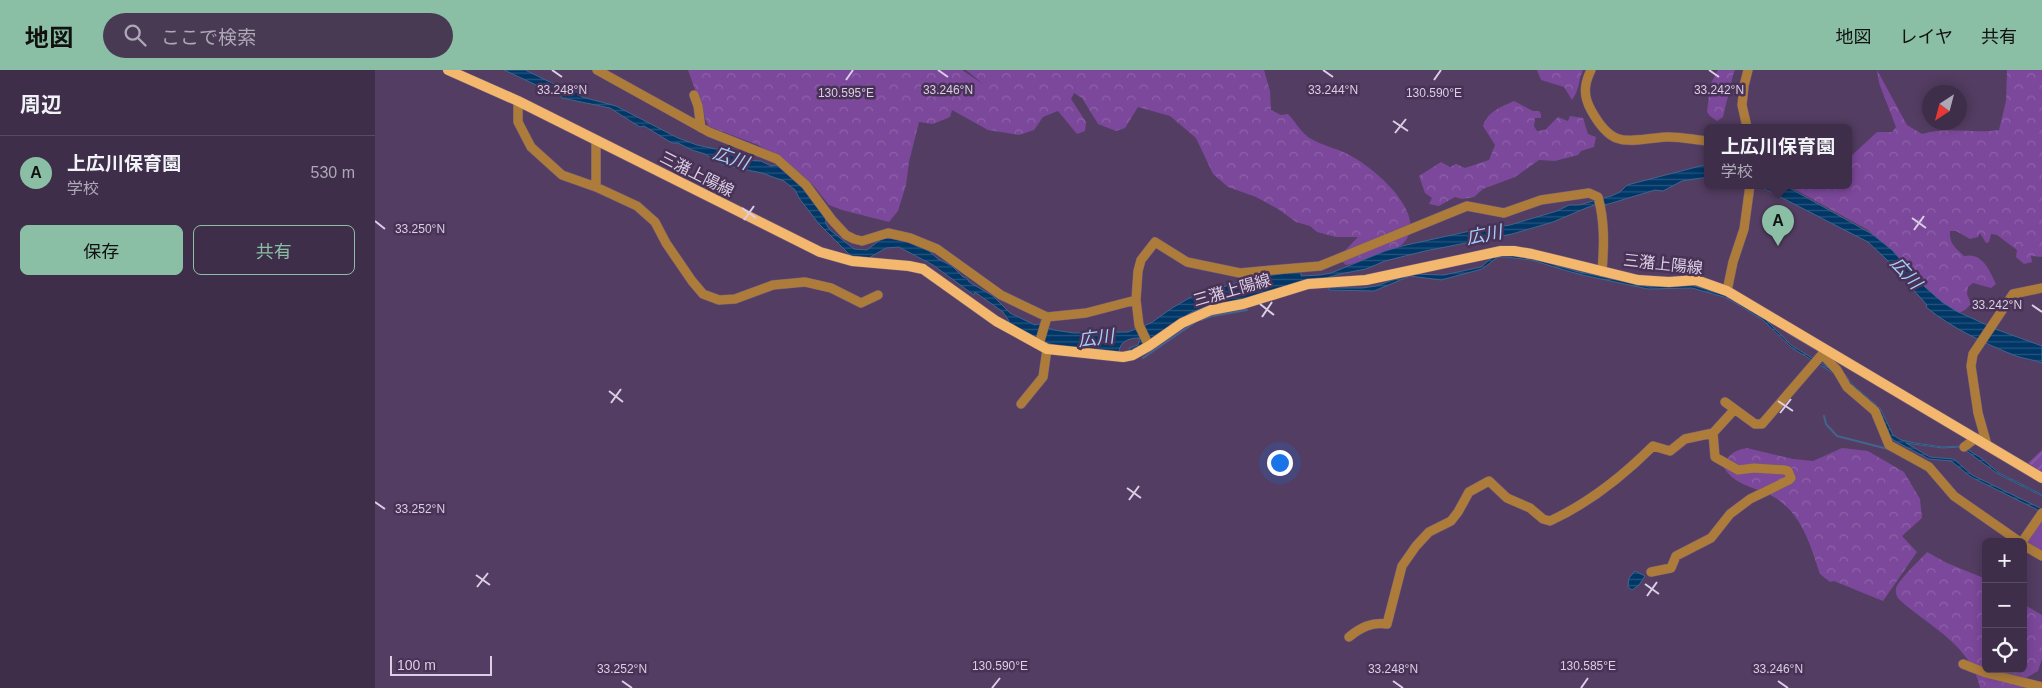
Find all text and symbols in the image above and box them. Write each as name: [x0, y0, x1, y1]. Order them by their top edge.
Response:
search box: [103, 13, 453, 58]
icon: search: [121, 21, 149, 49]
text: 地図: [25, 24, 73, 51]
text: ここで検索: [161, 27, 256, 48]
text: 地図: [1836, 27, 1872, 47]
text: レイヤ: [1900, 27, 1953, 47]
text: 共有: [1981, 27, 2017, 47]
text: 33.248°N: [537, 83, 587, 97]
text: 33.246°N: [923, 83, 973, 97]
text: 33.244°N: [1308, 83, 1358, 97]
text: 33.242°N: [1694, 83, 1744, 97]
north arrow: [1922, 85, 1967, 130]
text: 130.595°E: [818, 86, 874, 100]
text: 130.590°E: [1406, 86, 1462, 100]
text: 周辺: [20, 93, 62, 116]
popup: [1704, 124, 1852, 189]
text: 上広川保育園: [1721, 136, 1835, 157]
water label: 広川: [711, 143, 753, 174]
street label: 三潴上陽線: [657, 148, 737, 200]
text: 上広川保育園: [67, 153, 181, 174]
text: 学校: [1721, 163, 1753, 180]
text: A: [30, 164, 42, 181]
text: 530 m: [311, 164, 355, 181]
text: 学校: [67, 180, 99, 197]
pin: A: [1762, 205, 1794, 246]
water label: 広川: [1464, 221, 1506, 248]
text: 33.250°N: [395, 222, 445, 236]
button: 保存: [20, 225, 183, 275]
button: 共有: [193, 225, 355, 275]
street label: 三潴上陽線: [1622, 251, 1704, 277]
water label: 広川: [1887, 253, 1927, 295]
street label: 三潴上陽線: [1191, 271, 1273, 309]
text: 33.242°N: [1972, 298, 2022, 312]
water label: 広川: [1077, 326, 1117, 350]
your location: [1267, 450, 1293, 476]
text: 33.252°N: [395, 502, 445, 516]
map controls: [1982, 538, 2027, 673]
button: +: [1982, 538, 2027, 583]
button: −: [1982, 583, 2027, 628]
button: locate: [1982, 628, 2027, 673]
scale bar: [390, 653, 493, 676]
text: 100 m: [397, 657, 436, 673]
text: 130.590°E: [972, 659, 1028, 673]
text: 130.585°E: [1560, 659, 1616, 673]
text: 33.252°N: [597, 662, 647, 676]
text: 33.248°N: [1368, 662, 1418, 676]
text: 33.246°N: [1753, 662, 1803, 676]

